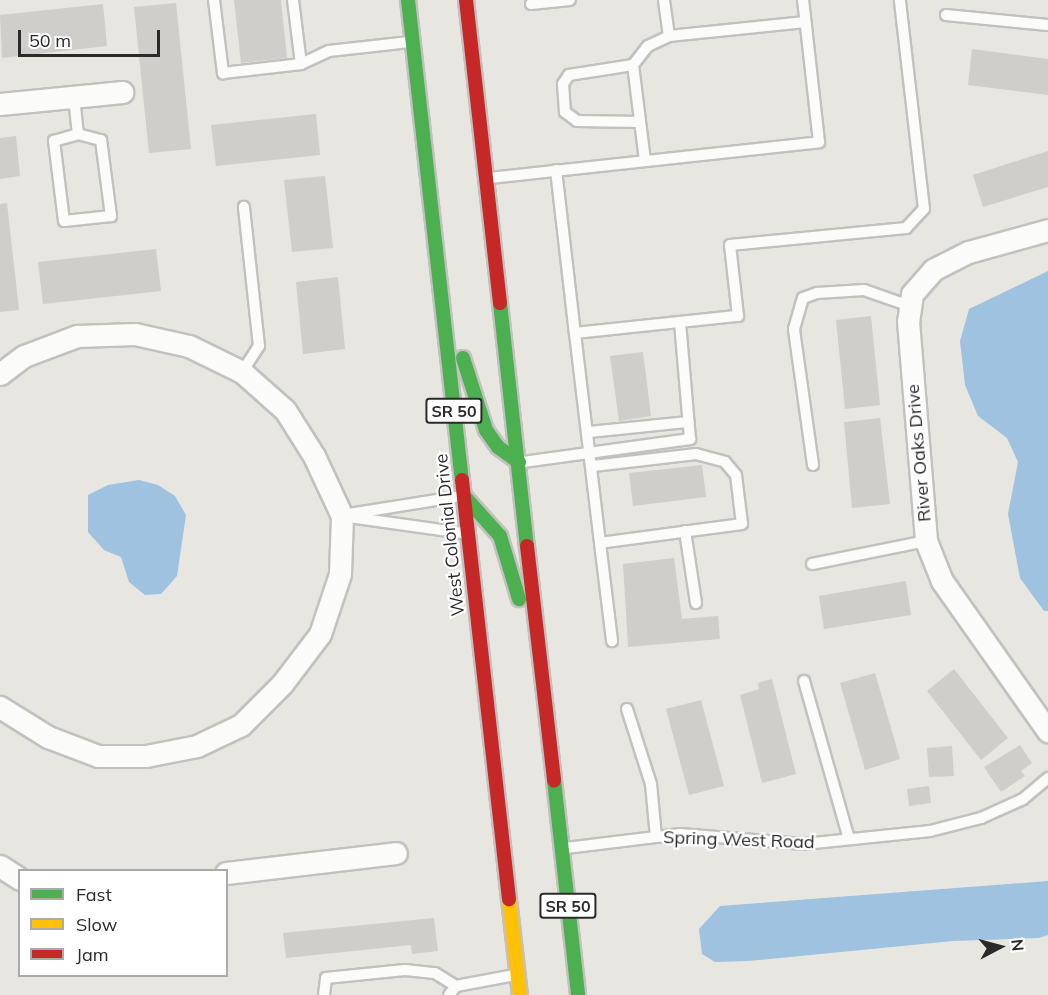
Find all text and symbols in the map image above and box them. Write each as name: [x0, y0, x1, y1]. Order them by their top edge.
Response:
scale bar: [21, 18, 164, 56]
text: 50 m: [29, 29, 71, 52]
street label: River Oaks Drive: [902, 383, 936, 523]
road number: SR 50: [424, 398, 484, 424]
street label: West Colonial Drive: [431, 453, 469, 617]
street label: Spring West Road: [663, 827, 815, 853]
legend: [18, 869, 228, 977]
text: Fast: [76, 883, 112, 906]
road number: SR 50: [538, 893, 598, 919]
text: Slow: [76, 913, 117, 936]
north arrow: [970, 917, 1030, 977]
text: N: [1007, 938, 1028, 952]
text: Jam: [76, 943, 109, 966]

